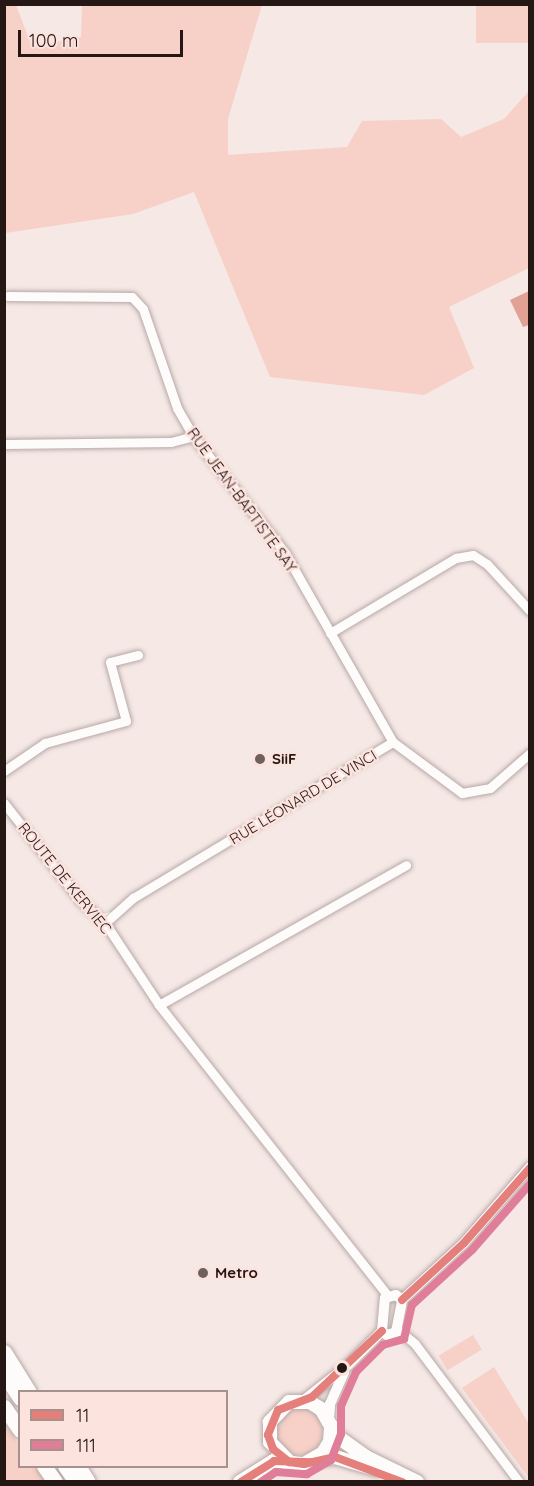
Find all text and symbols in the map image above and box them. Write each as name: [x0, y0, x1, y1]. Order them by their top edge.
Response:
scale bar: [21, 18, 186, 56]
text: 100 m: [29, 29, 78, 52]
street label: RUE JEAN-BAPTISTE SAY: [184, 424, 300, 576]
street label: RUE LÉONARD DE VINCI: [226, 746, 380, 848]
place label: SiiF: [272, 750, 296, 768]
marker: SiiF: [253, 752, 267, 766]
street label: ROUTE DE KERVIEC: [15, 819, 115, 937]
place label: Metro: [215, 1264, 258, 1282]
marker: Metro: [196, 1266, 210, 1280]
unlabelled marker: [336, 1362, 348, 1374]
legend: [18, 1390, 228, 1468]
text: 11: [76, 1404, 89, 1427]
text: 111: [76, 1434, 96, 1457]

